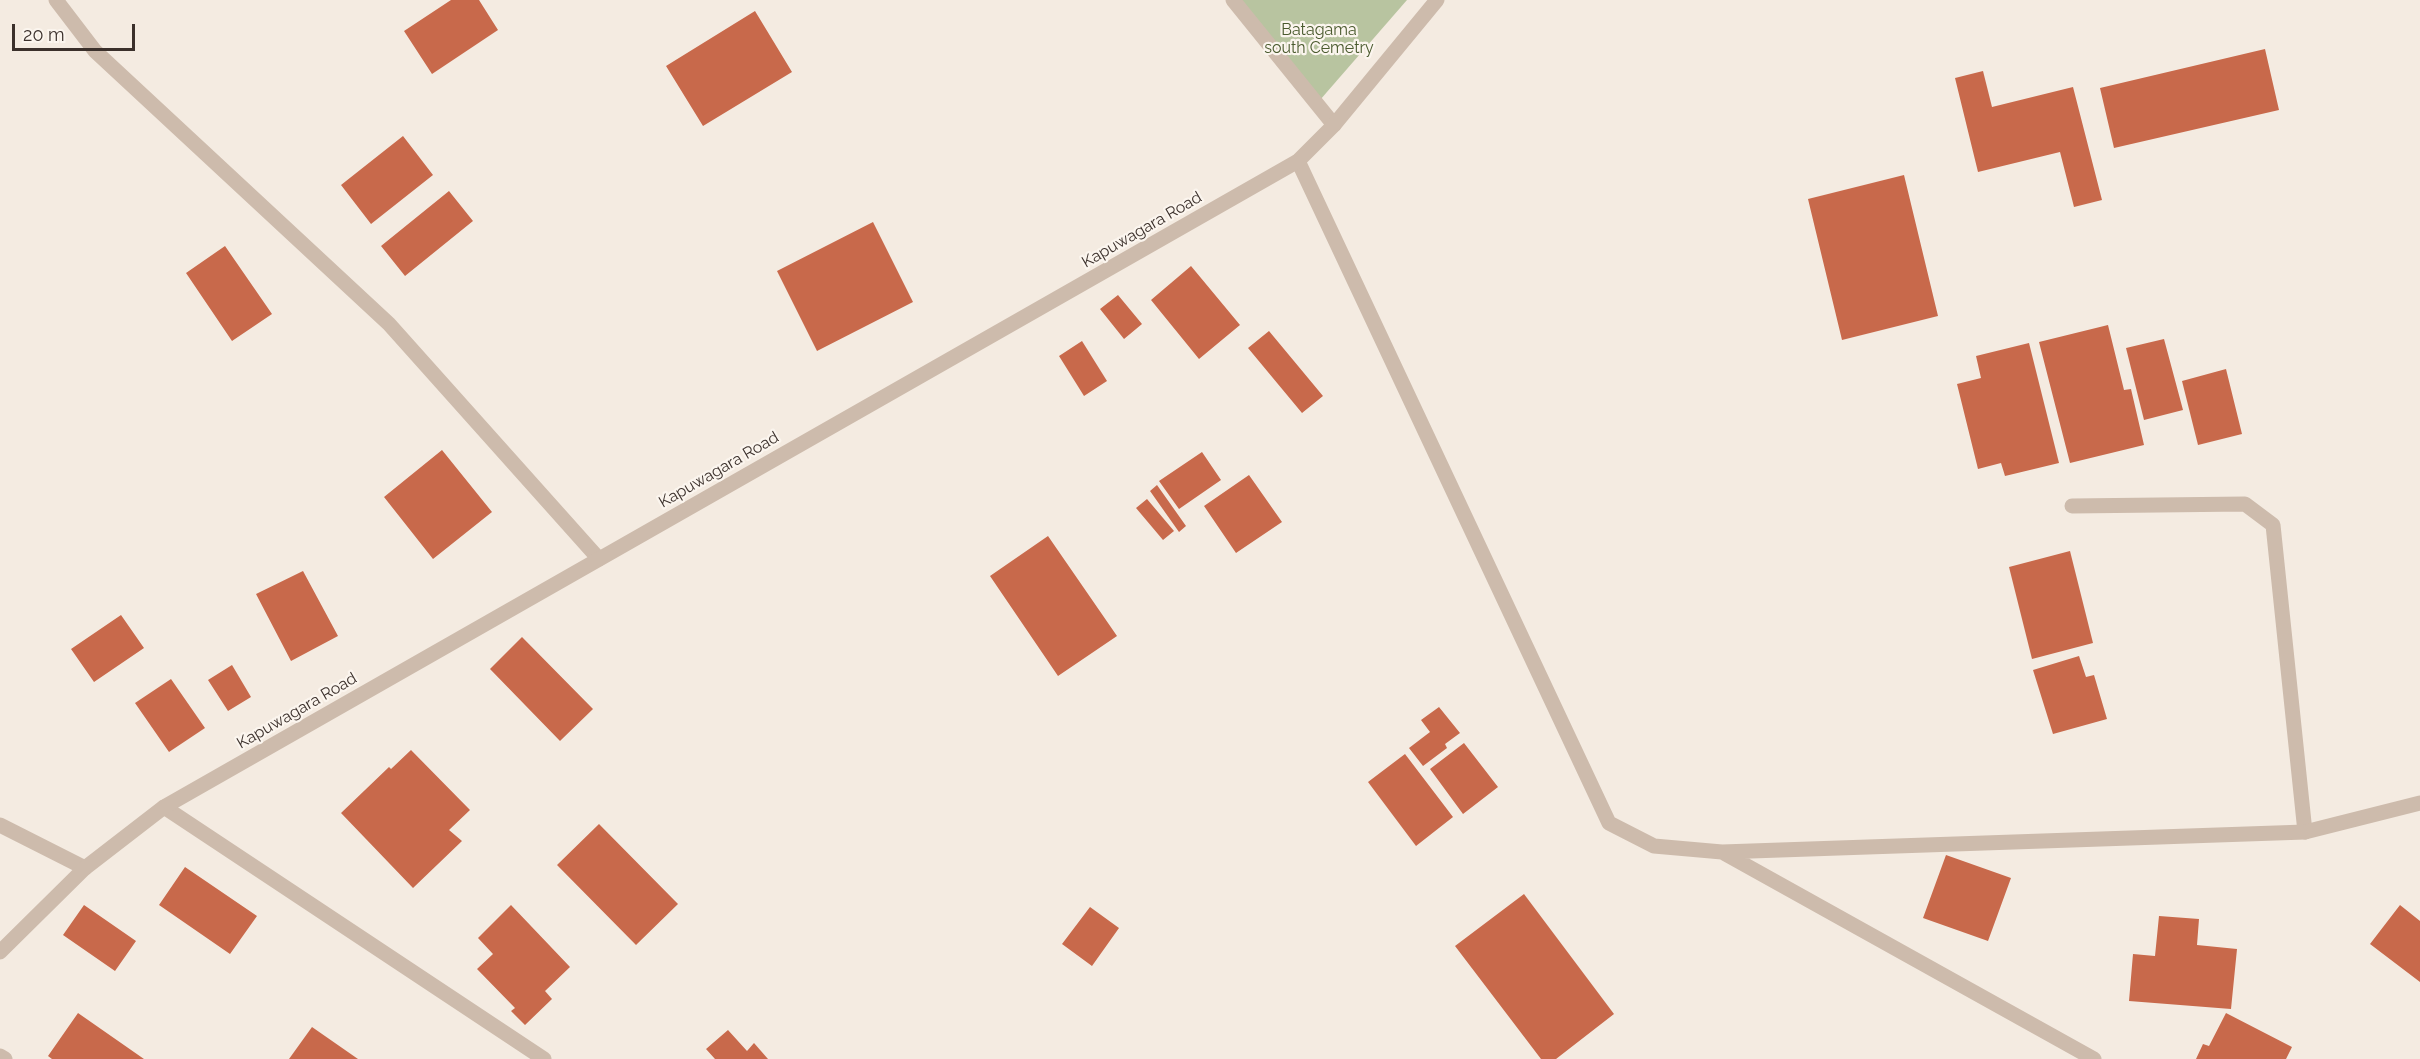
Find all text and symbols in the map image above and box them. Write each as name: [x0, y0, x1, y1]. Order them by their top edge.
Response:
scale bar: [15, 12, 138, 50]
park label: Batagama south Cemetry: [1264, 20, 1374, 58]
text: 20 m: [23, 24, 65, 45]
street label: Kapuwagara Road: [1079, 188, 1205, 272]
street label: Kapuwagara Road: [656, 428, 782, 512]
street label: Kapuwagara Road: [234, 669, 360, 753]

